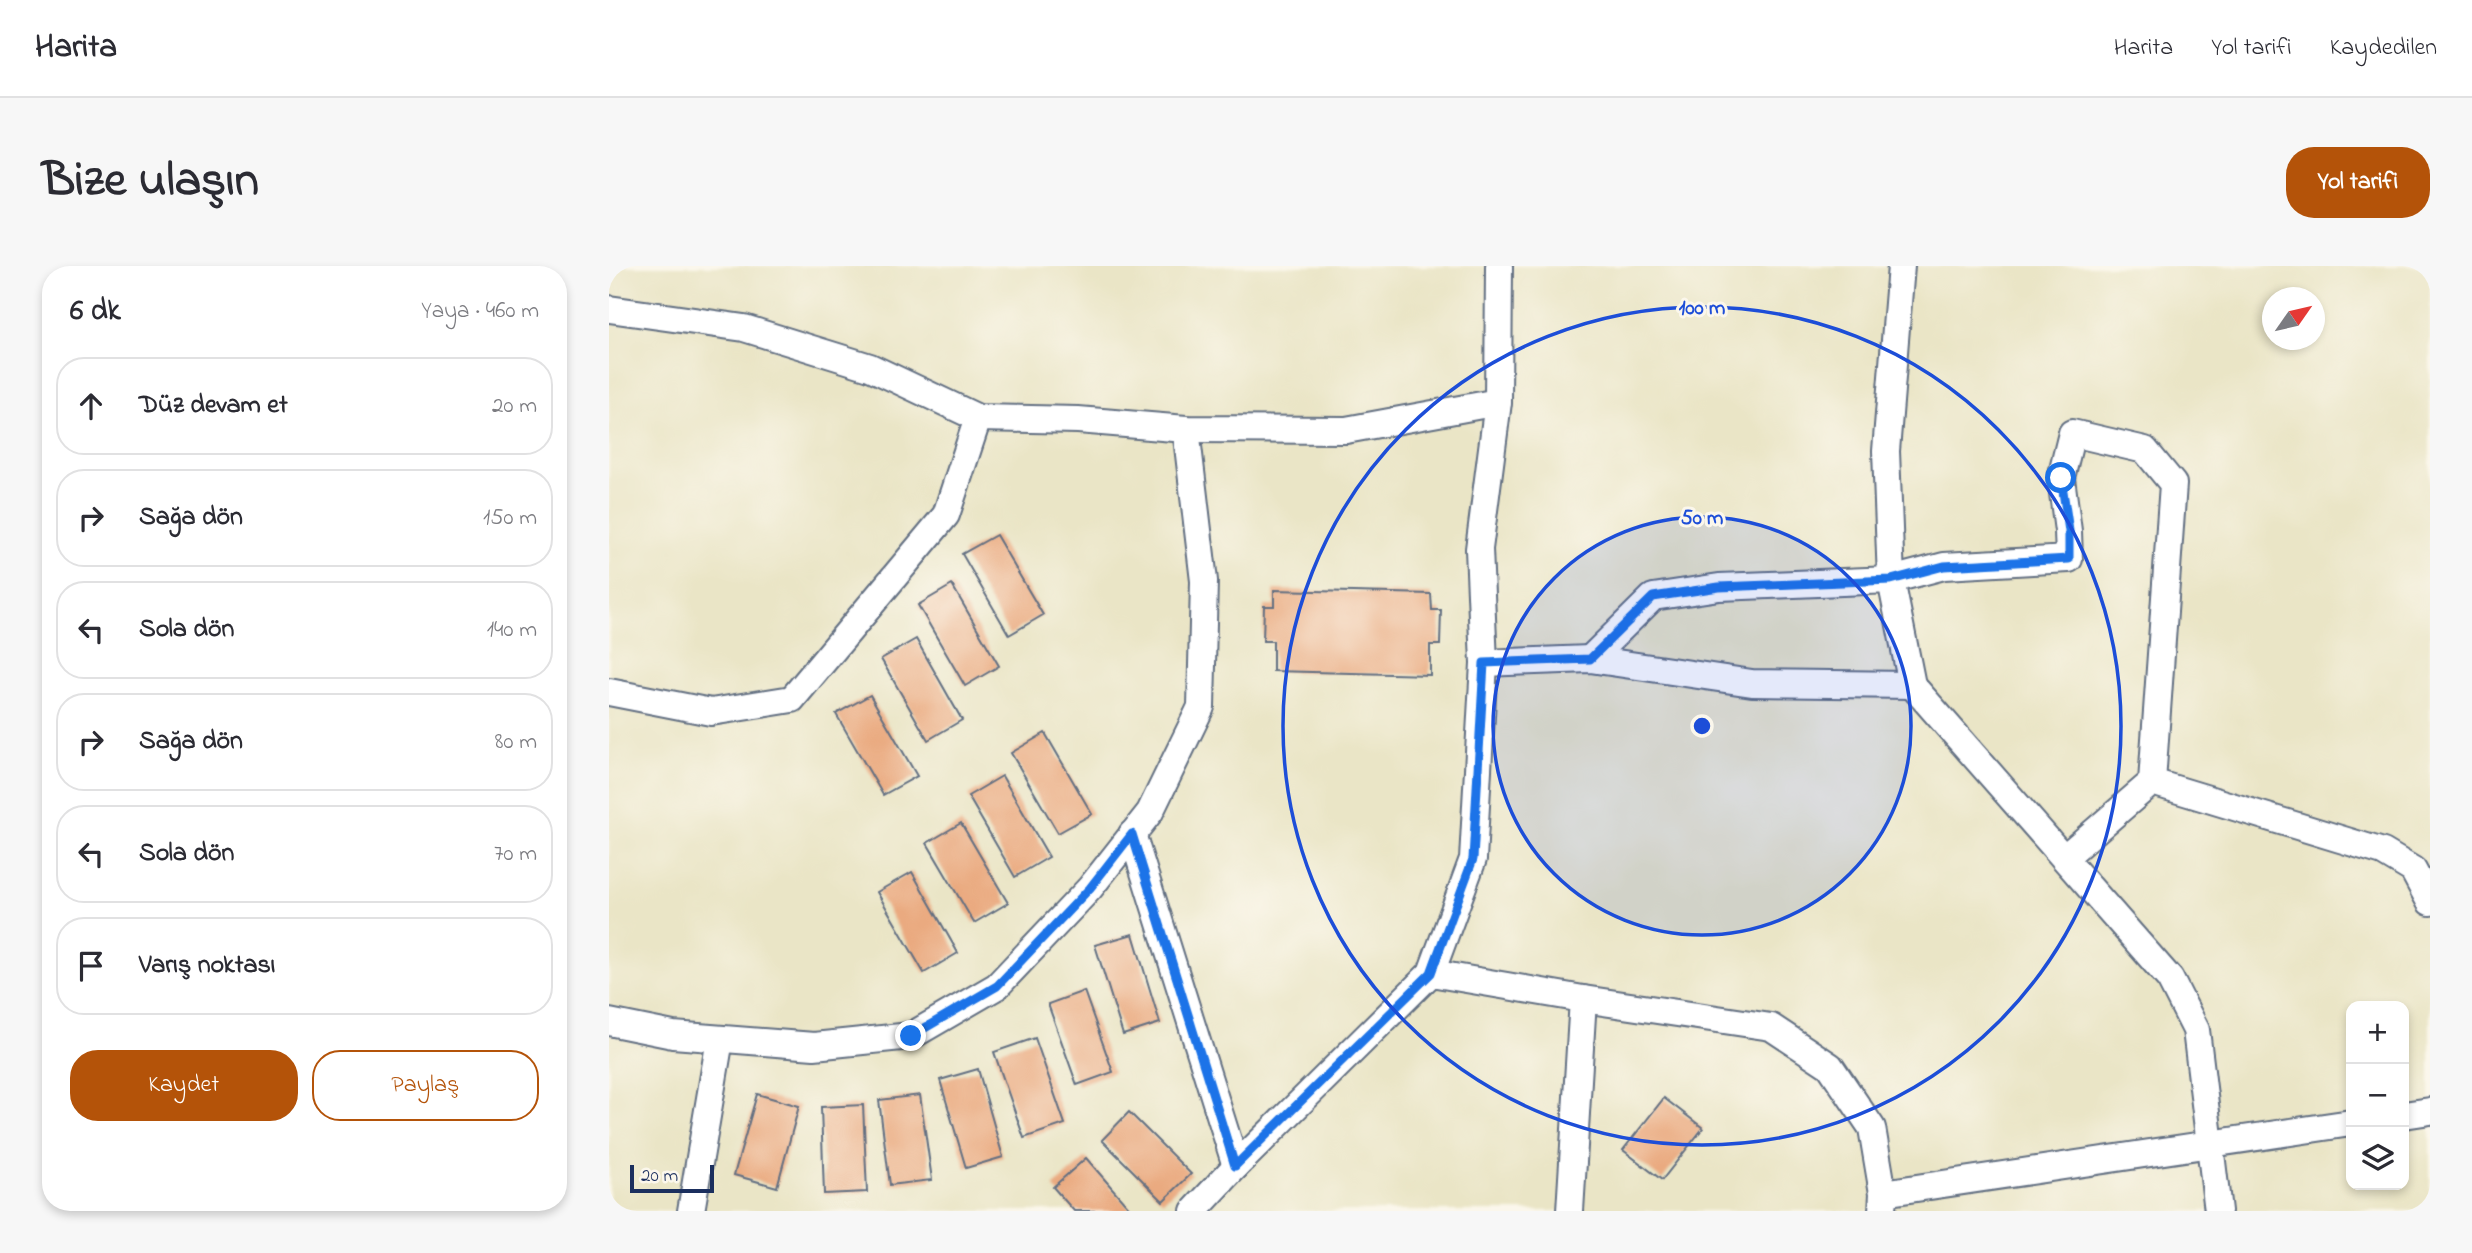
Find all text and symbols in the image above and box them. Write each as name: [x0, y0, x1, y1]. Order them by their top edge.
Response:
text: Harita: [35, 24, 117, 72]
text: Harita: [2114, 31, 2173, 66]
text: Yol tarifi: [2211, 31, 2292, 66]
text: Kaydedilen: [2330, 31, 2437, 66]
text: Bize ulaşın: [42, 146, 259, 218]
button: Yol tarifi: [2286, 147, 2430, 218]
north arrow: [2262, 287, 2325, 350]
text: 6 dk: [70, 290, 121, 334]
text: 100 m: [1679, 294, 1725, 324]
text: Yaya · 460 m: [421, 295, 539, 328]
icon: ahead: [72, 387, 110, 425]
text: Düz devam et: [139, 387, 288, 425]
text: 20 m: [492, 390, 537, 423]
route start: [2045, 462, 2076, 493]
icon: right: [72, 499, 110, 537]
text: Sağa dön: [139, 499, 243, 537]
text: 150 m: [483, 502, 537, 535]
text: 50 m: [1681, 504, 1723, 534]
icon: left: [72, 611, 110, 649]
text: Sola dön: [139, 611, 234, 649]
text: 140 m: [487, 614, 537, 647]
centre of rings: [1690, 714, 1714, 738]
icon: right: [72, 723, 110, 761]
text: Sağa dön: [139, 723, 243, 761]
text: 80 m: [495, 726, 537, 759]
icon: left: [72, 835, 110, 873]
text: Sola dön: [139, 835, 234, 873]
text: 70 m: [494, 838, 537, 871]
icon: arrive: [72, 947, 110, 985]
text: Varış noktası: [139, 947, 275, 985]
map controls: [2346, 1001, 2409, 1190]
button: +: [2346, 1001, 2409, 1064]
route end: [895, 1020, 926, 1051]
button: Kaydet: [70, 1050, 298, 1121]
button: Paylaş: [312, 1050, 539, 1121]
button: −: [2346, 1064, 2409, 1127]
button: layers: [2346, 1127, 2409, 1190]
scale bar: [630, 1162, 714, 1194]
text: 20 m: [641, 1163, 678, 1190]

